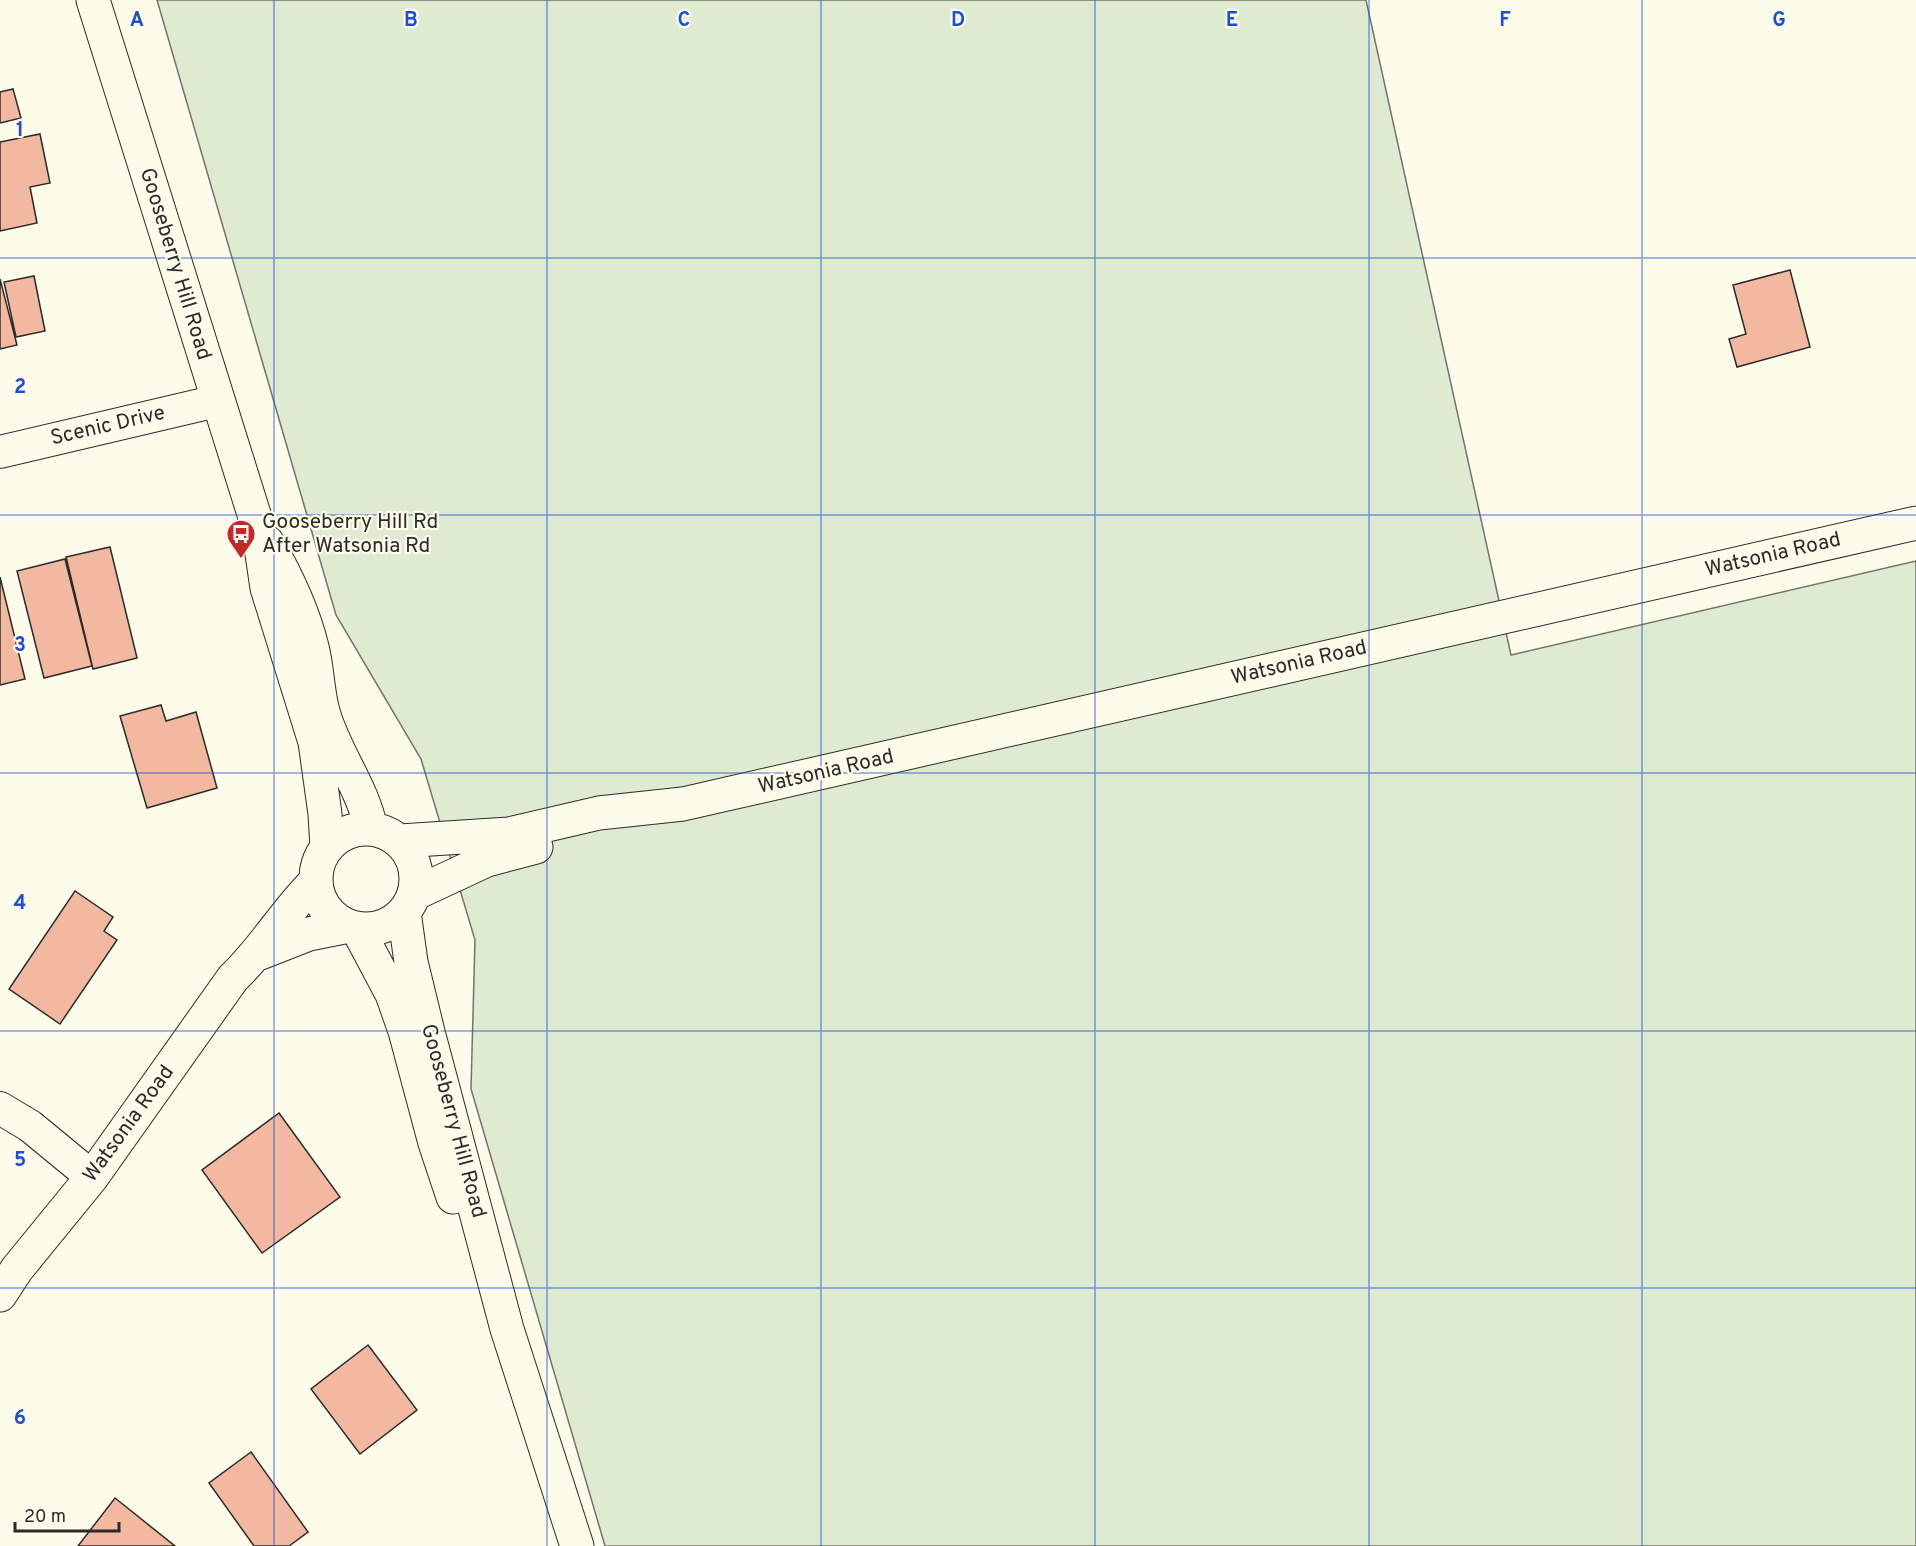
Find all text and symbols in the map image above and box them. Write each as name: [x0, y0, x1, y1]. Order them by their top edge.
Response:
text: A: [130, 8, 144, 34]
text: B: [404, 8, 418, 34]
text: C: [678, 8, 690, 34]
text: D: [951, 8, 965, 34]
text: E: [1226, 8, 1238, 34]
text: F: [1499, 8, 1511, 34]
text: G: [1772, 8, 1786, 34]
text: 1: [16, 118, 24, 144]
street label: Gooseberry Hill Road: [133, 165, 217, 363]
text: 2: [14, 375, 26, 401]
street label: Scenic Drive: [48, 400, 168, 452]
place label: Gooseberry Hill Rd After Watsonia Rd: [262, 509, 438, 560]
bus stop icon: Gooseberry Hill Rd After Watsonia Rd: [225, 518, 257, 560]
street label: Watsonia Road: [1702, 526, 1844, 584]
text: 3: [14, 633, 26, 659]
street label: Watsonia Road: [1228, 634, 1370, 692]
street label: Watsonia Road: [755, 743, 897, 801]
text: 4: [14, 891, 26, 917]
street label: Gooseberry Hill Road: [414, 1021, 492, 1221]
street label: Watsonia Road: [77, 1060, 181, 1188]
text: 5: [14, 1148, 26, 1174]
text: 6: [14, 1406, 26, 1432]
scale bar: [15, 1495, 118, 1533]
text: 20 m: [24, 1506, 66, 1529]

